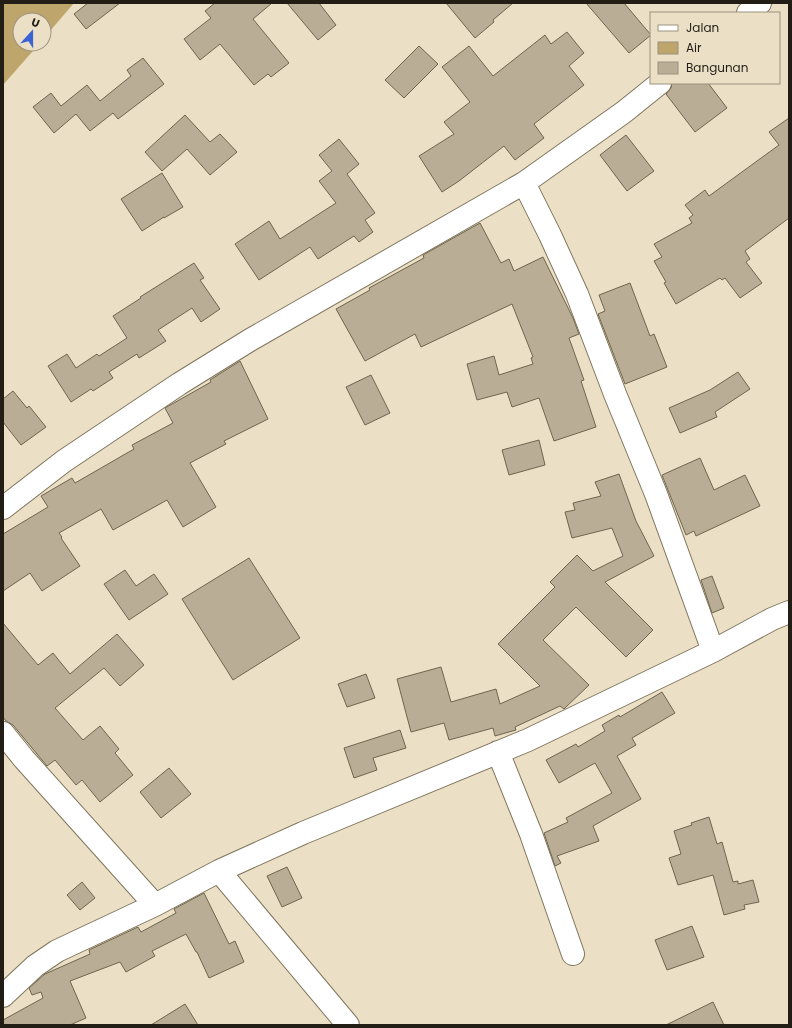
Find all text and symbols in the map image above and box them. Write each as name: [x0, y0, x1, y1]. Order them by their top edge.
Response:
north arrow: [12, 12, 52, 52]
legend: [650, 12, 780, 84]
text: U: [29, 14, 42, 32]
text: Jalan: [686, 19, 719, 36]
text: Air: [686, 39, 702, 56]
text: Bangunan: [686, 59, 748, 76]

